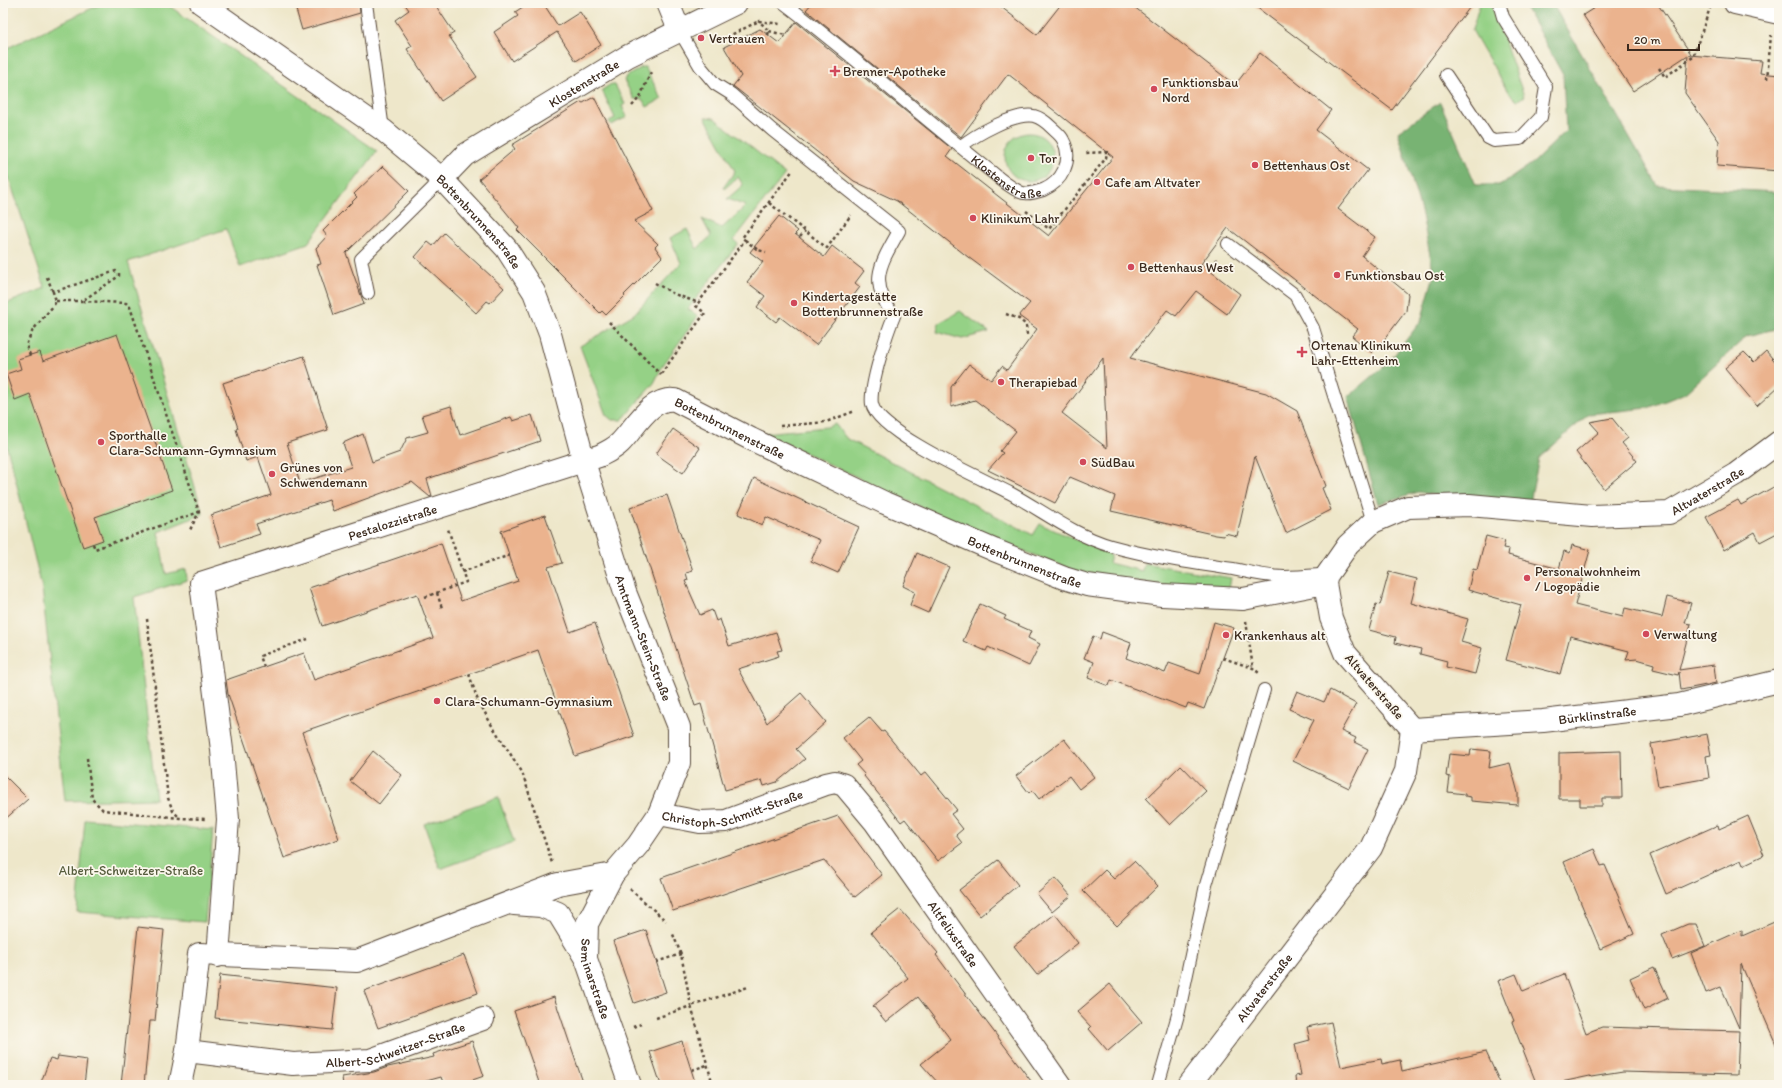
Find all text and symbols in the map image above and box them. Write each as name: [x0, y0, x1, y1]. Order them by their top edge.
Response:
scale bar: [1628, 26, 1699, 52]
place label: Vertrauen: [709, 31, 765, 46]
marker: Vertrauen: [696, 33, 706, 43]
text: 20 m: [1634, 33, 1661, 47]
street label: Klostenstraße: [546, 56, 622, 110]
place label: Brenner-Apotheke: [843, 64, 946, 79]
marker: Brenner-Apotheke: [830, 66, 840, 76]
place label: Funktionsbau Nord: [1162, 75, 1238, 105]
marker: Funktionsbau Nord: [1149, 84, 1159, 94]
place label: Tor: [1039, 151, 1058, 166]
street label: Klostenstraße: [968, 152, 1043, 202]
marker: Tor: [1026, 153, 1036, 163]
place label: Bettenhaus Ost: [1263, 158, 1350, 173]
marker: Bettenhaus Ost: [1250, 160, 1260, 170]
street label: Bottenbrunnenstraße: [434, 171, 524, 272]
place label: Cafe am Altvater: [1105, 175, 1201, 190]
marker: Cafe am Altvater: [1092, 177, 1102, 187]
place label: Klinikum Lahr: [981, 211, 1060, 226]
marker: Klinikum Lahr: [968, 213, 978, 223]
place label: Bettenhaus West: [1139, 260, 1234, 275]
marker: Bettenhaus West: [1126, 262, 1136, 272]
place label: Funktionsbau Ost: [1345, 268, 1444, 283]
marker: Funktionsbau Ost: [1332, 270, 1342, 280]
place label: Kindertagestätte Bottenbrunnenstraße: [802, 289, 923, 319]
marker: Kindertagestätte Bottenbrunnenstraße: [789, 298, 799, 308]
place label: Ortenau Klinikum Lahr-Ettenheim: [1311, 338, 1411, 368]
marker: Ortenau Klinikum Lahr-Ettenheim: [1296, 346, 1308, 358]
place label: Therapiebad: [1009, 375, 1077, 390]
marker: Therapiebad: [996, 377, 1006, 387]
street label: Bottenbrunnenstraße: [672, 394, 787, 462]
place label: Sporthalle Clara-Schumann-Gymnasium: [109, 428, 277, 458]
marker: Sporthalle Clara-Schumann-Gymnasium: [96, 437, 106, 447]
place label: SüdBau: [1091, 455, 1135, 470]
marker: SüdBau: [1078, 457, 1088, 467]
place label: Grünes von Schwendemann: [280, 460, 368, 490]
street label: Altvaterstraße: [1668, 464, 1747, 518]
marker: Grünes von Schwendemann: [267, 469, 277, 479]
street label: Pestalozzistraße: [346, 501, 439, 544]
street label: Bottenbrunnenstraße: [965, 533, 1083, 591]
place label: Personalwohnheim / Logopädie: [1535, 564, 1640, 594]
street label: Amtmann-Stein-Straße: [612, 573, 675, 703]
marker: Personalwohnheim / Logopädie: [1522, 573, 1532, 583]
place label: Verwaltung: [1654, 627, 1717, 642]
place label: Krankenhaus alt: [1234, 628, 1326, 643]
marker: Verwaltung: [1641, 629, 1651, 639]
marker: Krankenhaus alt: [1221, 630, 1231, 640]
street label: Altvaterstraße: [1342, 650, 1407, 722]
place label: Clara-Schumann-Gymnasium: [445, 694, 613, 709]
marker: Clara-Schumann-Gymnasium: [432, 696, 442, 706]
street label: Bürklinstraße: [1558, 703, 1637, 727]
street label: Christoph-Schmitt-Straße: [660, 786, 805, 830]
park label: Albert-Schweitzer-Straße: [59, 863, 203, 878]
street label: Altfelixstraße: [925, 898, 982, 970]
street label: Seminarstraße: [578, 938, 613, 1021]
street label: Altvaterstraße: [1233, 951, 1295, 1025]
street label: Albert-Schweitzer-Straße: [325, 1019, 467, 1070]

